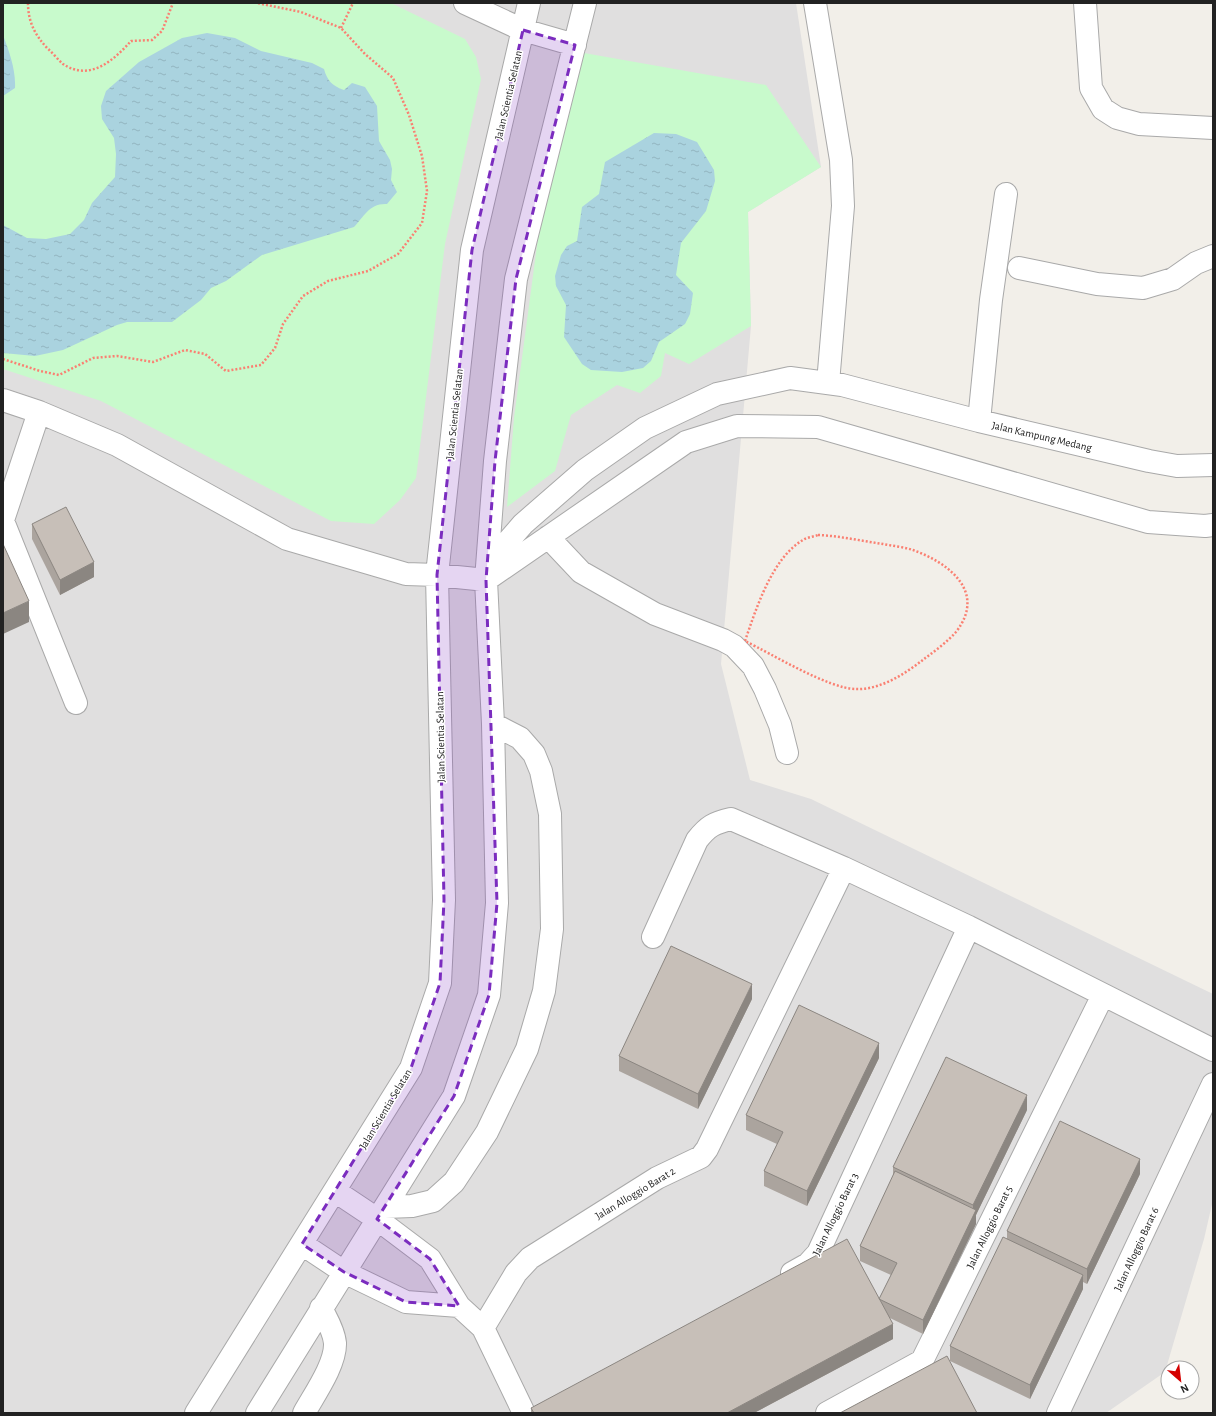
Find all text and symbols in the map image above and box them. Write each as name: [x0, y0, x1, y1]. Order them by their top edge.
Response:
street label: Jalan Scientia Selatan: [493, 49, 524, 141]
street label: Jalan Scientia Selatan: [444, 368, 465, 460]
street label: Jalan Kampung Medang: [991, 420, 1094, 453]
street label: Jalan Scientia Selatan: [434, 691, 447, 783]
street label: Jalan Scientia Selatan: [357, 1067, 414, 1151]
street label: Jalan Alloggio Barat 2: [593, 1165, 677, 1222]
street label: Jalan Alloggio Barat 3: [811, 1171, 860, 1257]
street label: Jalan Alloggio Barat 5: [965, 1184, 1014, 1270]
street label: Jalan Alloggio Barat 6: [1112, 1206, 1161, 1293]
north arrow: [1160, 1360, 1200, 1400]
text: N: [1178, 1382, 1190, 1395]

